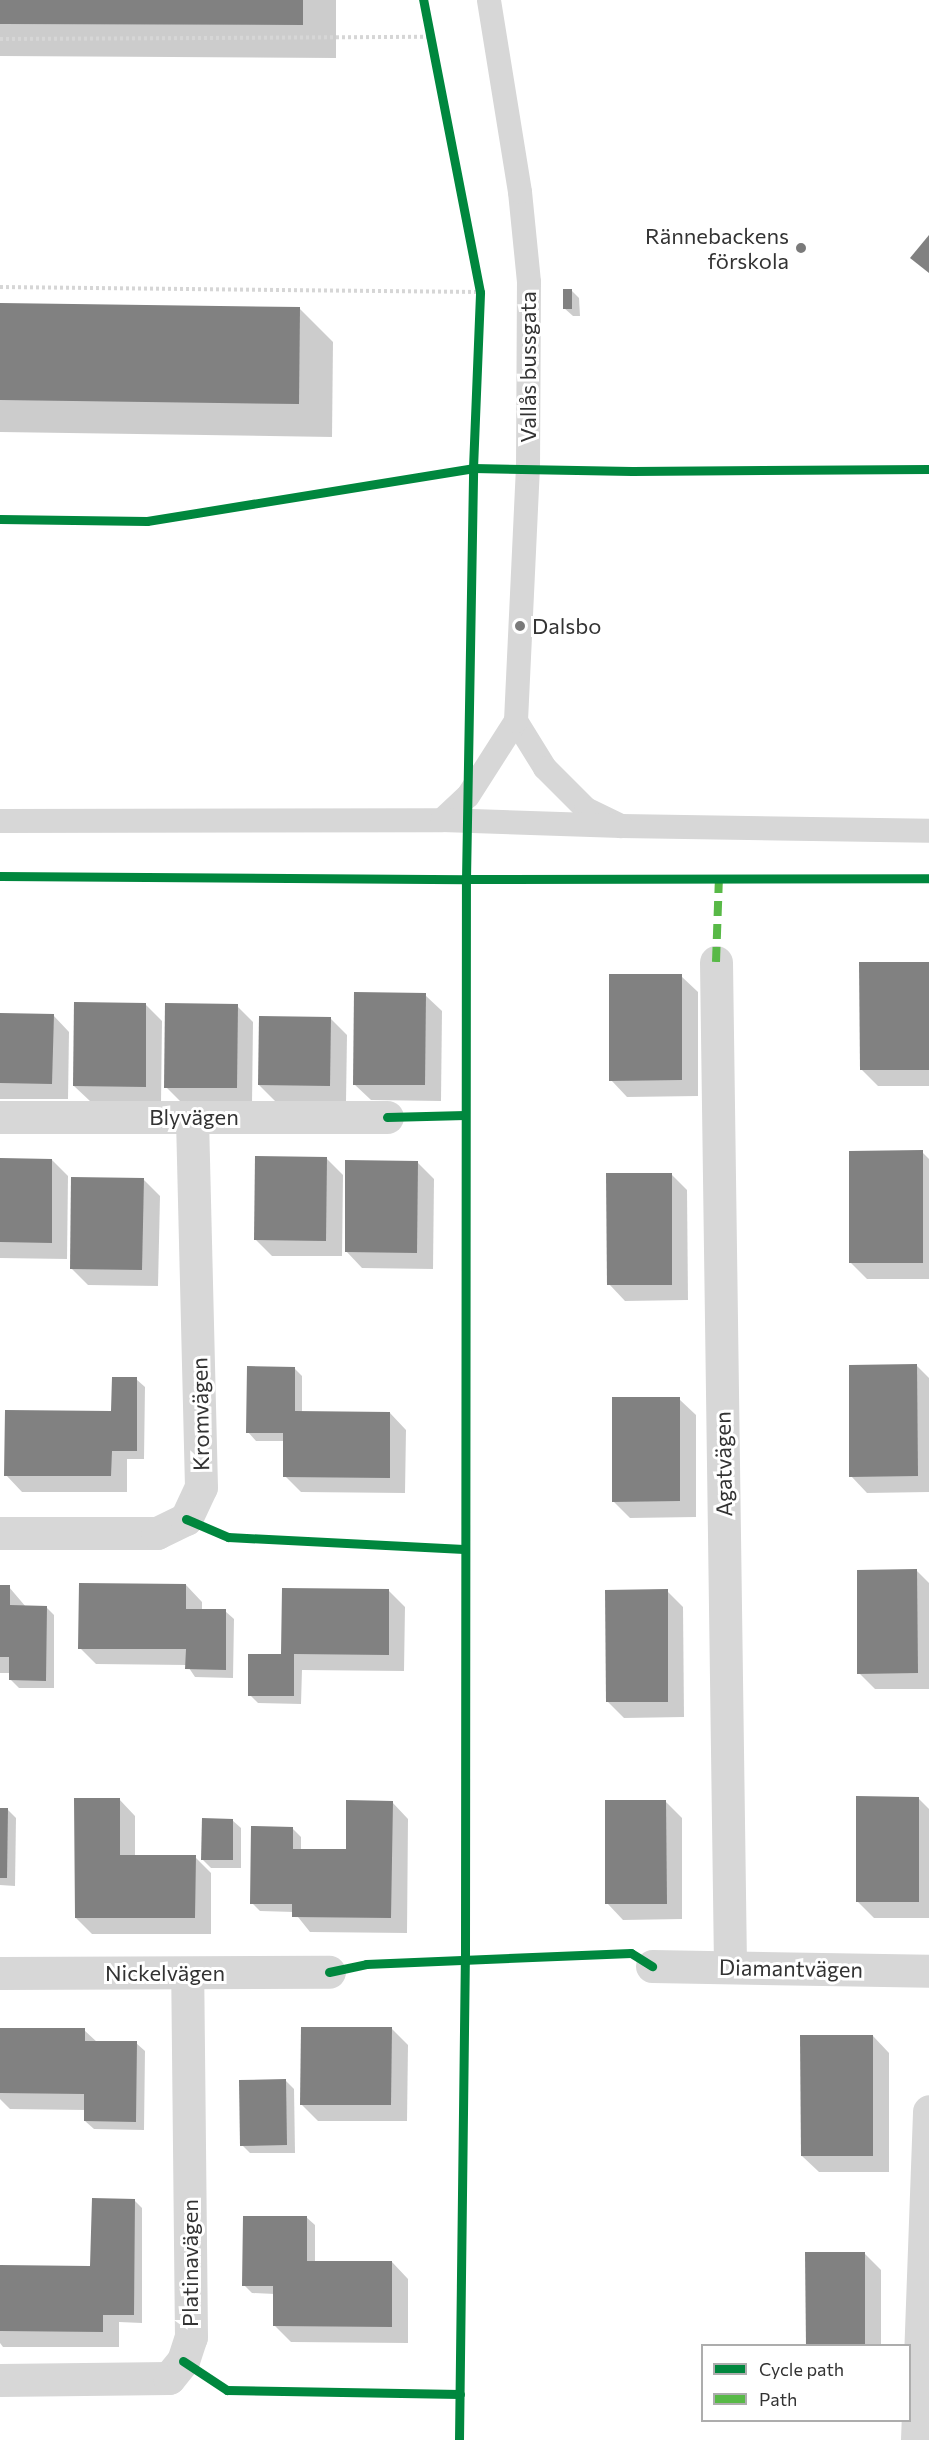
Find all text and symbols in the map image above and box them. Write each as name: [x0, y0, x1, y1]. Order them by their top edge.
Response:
place label: Rännebackens förskola: [645, 222, 789, 274]
marker: Rännebackens förskola: [794, 241, 808, 255]
street label: Vallås bussgata: [515, 291, 541, 443]
place label: Dalsbo: [532, 613, 601, 639]
marker: Dalsbo: [513, 619, 527, 633]
street label: Blyvägen: [149, 1104, 239, 1130]
street label: Kromvägen: [186, 1357, 214, 1471]
street label: Agatvägen: [709, 1411, 737, 1517]
street label: Diamantvägen: [719, 1954, 863, 1982]
street label: Nickelvägen: [105, 1960, 225, 1986]
street label: Platinavägen: [177, 2199, 203, 2327]
legend: [701, 2344, 911, 2422]
text: Cycle path: [759, 2358, 844, 2380]
text: Path: [759, 2388, 797, 2410]

